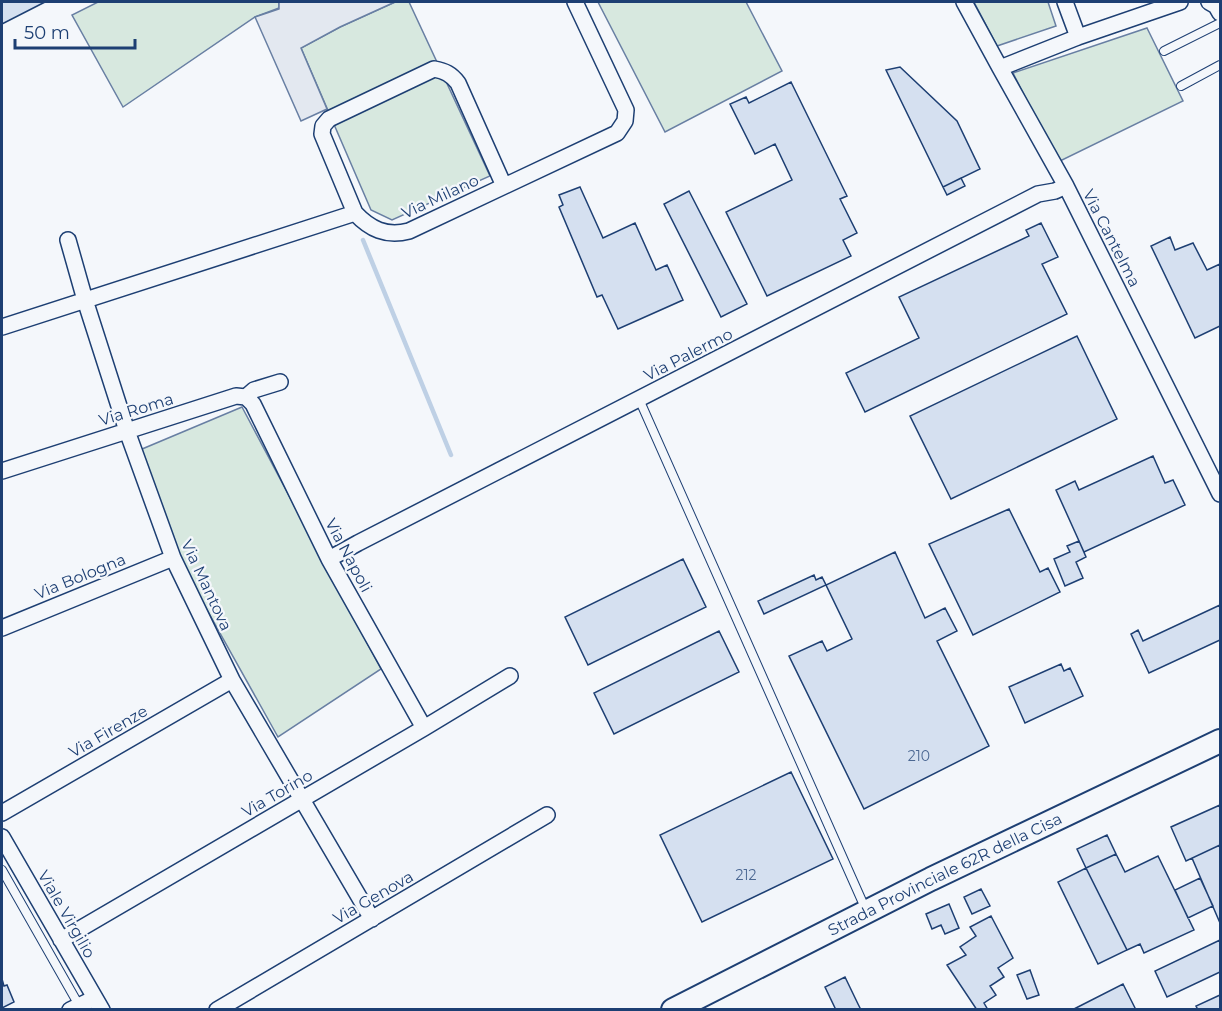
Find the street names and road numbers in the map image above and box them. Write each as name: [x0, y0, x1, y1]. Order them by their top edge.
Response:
street label: Via Milano: [399, 170, 482, 223]
street label: Via Cantelma: [1079, 186, 1144, 290]
street label: Via Palermo: [641, 324, 736, 385]
street label: Via Roma: [97, 389, 176, 430]
street label: Via Napoli: [321, 515, 376, 595]
street label: Via Mantova: [177, 537, 236, 634]
street label: Via Bologna: [32, 550, 128, 603]
street label: Via Firenze: [66, 701, 151, 762]
street label: Via Torino: [238, 766, 316, 821]
street label: Strada Provinciale 62R della Cisa: [825, 809, 1065, 940]
street label: Viale Virgilio: [34, 867, 99, 961]
street label: Via Genova: [330, 867, 417, 928]

